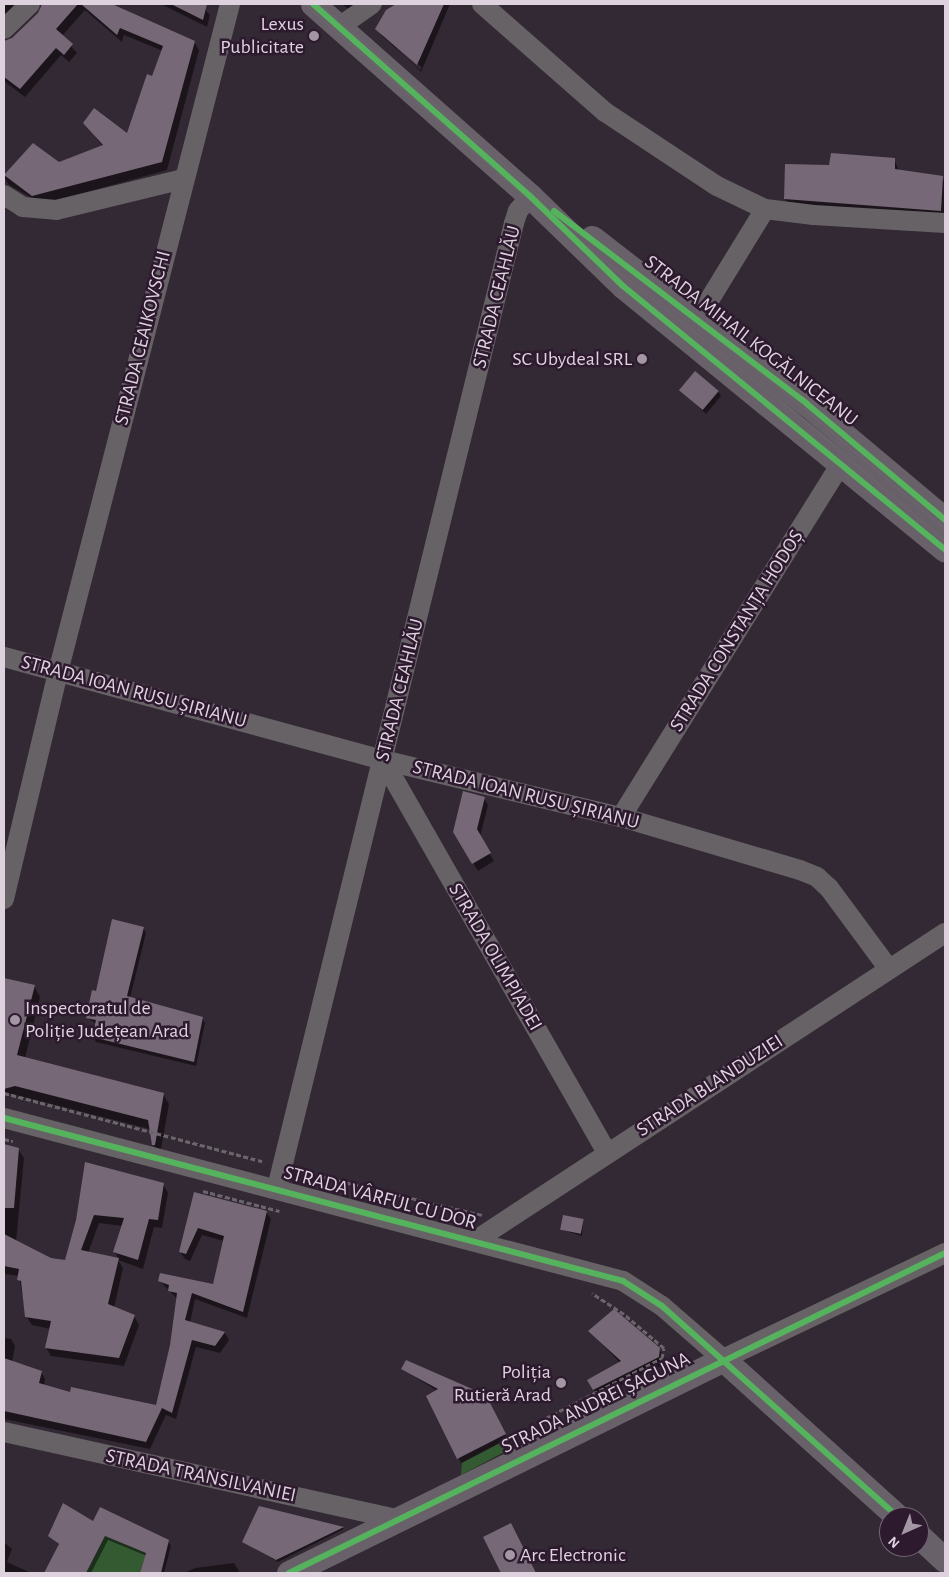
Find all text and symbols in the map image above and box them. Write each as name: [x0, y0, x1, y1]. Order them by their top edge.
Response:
place label: Lexus Publicitate: [220, 12, 304, 59]
marker: Lexus Publicitate: [308, 30, 320, 42]
street label: STRADA CEAHLĂU: [468, 223, 526, 371]
street label: STRADA CEAIKOVSCHI: [110, 248, 176, 428]
street label: STRADA MIHAIL KOGĂLNICEANU: [640, 250, 862, 432]
place label: SC Ubydeal SRL: [512, 347, 632, 371]
marker: SC Ubydeal SRL: [636, 353, 648, 365]
street label: STRADA CONSTANȚA HODOȘ: [665, 526, 809, 736]
street label: STRADA CEAHLĂU: [371, 616, 429, 764]
street label: STRADA IOAN RUSU ȘIRIANU: [19, 650, 249, 734]
street label: STRADA IOAN RUSU ȘIRIANU: [410, 755, 642, 835]
street label: STRADA OLIMPIADEI: [443, 879, 547, 1035]
place label: Inspectoratul de Poliție Județean Arad: [25, 996, 189, 1043]
marker: Inspectoratul de Poliție Județean Arad: [9, 1014, 21, 1026]
street label: STRADA BLANDUZIEI: [632, 1030, 788, 1142]
street label: STRADA VÂRFUL CU DOR: [281, 1161, 479, 1235]
street label: STRADA ANDREI ȘAGUNA: [498, 1347, 694, 1459]
place label: Poliția Rutieră Arad: [454, 1360, 551, 1407]
marker: Poliția Rutieră Arad: [555, 1377, 567, 1389]
street label: STRADA TRANSILVANIEI: [104, 1444, 298, 1508]
north arrow: [879, 1507, 929, 1557]
text: N: [886, 1534, 903, 1550]
place label: Arc Electronic: [520, 1543, 626, 1567]
marker: Arc Electronic: [504, 1549, 516, 1561]

